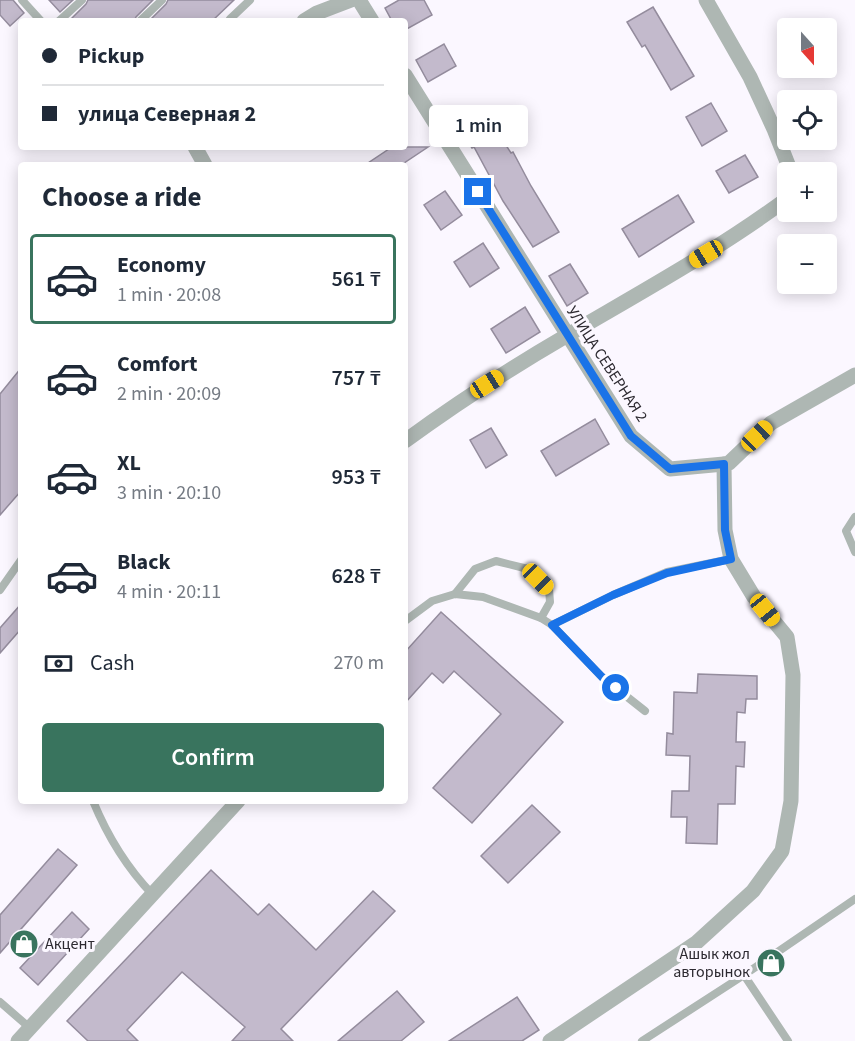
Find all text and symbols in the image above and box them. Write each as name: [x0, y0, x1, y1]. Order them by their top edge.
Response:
north arrow: [777, 18, 837, 78]
map controls: [777, 18, 837, 294]
text: Pickup: [78, 40, 144, 72]
button: locate: [777, 90, 837, 150]
text: улица Северная 2: [78, 98, 256, 130]
callout: 1 min: [428, 105, 528, 147]
text: 1 min: [455, 112, 502, 140]
button: +: [777, 162, 837, 222]
text: Choose a ride: [42, 178, 202, 217]
route end: [464, 178, 491, 205]
button: −: [777, 234, 837, 294]
car: [686, 237, 726, 271]
text: Economy: [117, 249, 206, 281]
icon: car: [45, 252, 99, 306]
text: 561 ₸: [331, 263, 381, 295]
text: 1 min · 20:08: [117, 281, 221, 309]
street label: УЛИЦА СЕВЕРНАЯ 2: [561, 302, 653, 426]
text: Comfort: [117, 348, 198, 380]
icon: car: [45, 351, 99, 405]
text: 757 ₸: [331, 362, 381, 394]
car: [467, 367, 507, 401]
text: 2 min · 20:09: [117, 380, 221, 408]
car: [738, 417, 776, 455]
text: XL: [117, 447, 141, 479]
icon: car: [45, 450, 99, 504]
text: 953 ₸: [331, 461, 381, 493]
text: 3 min · 20:10: [117, 479, 221, 507]
text: Black: [117, 546, 171, 578]
icon: car: [45, 549, 99, 603]
text: 628 ₸: [331, 560, 381, 592]
car: [519, 560, 557, 598]
text: 4 min · 20:11: [117, 578, 221, 606]
car: [747, 590, 783, 630]
icon: cash: [42, 647, 75, 680]
text: Cash: [90, 647, 135, 679]
text: 270 m: [334, 649, 384, 677]
route start: [602, 674, 629, 701]
button: Confirm: [42, 723, 384, 792]
shop icon: Акцент: [8, 928, 40, 960]
place label: Акцент: [45, 933, 95, 955]
place label: Ашык жол авторынок: [673, 943, 750, 983]
shop icon: Ашык жол авторынок: [755, 947, 787, 979]

